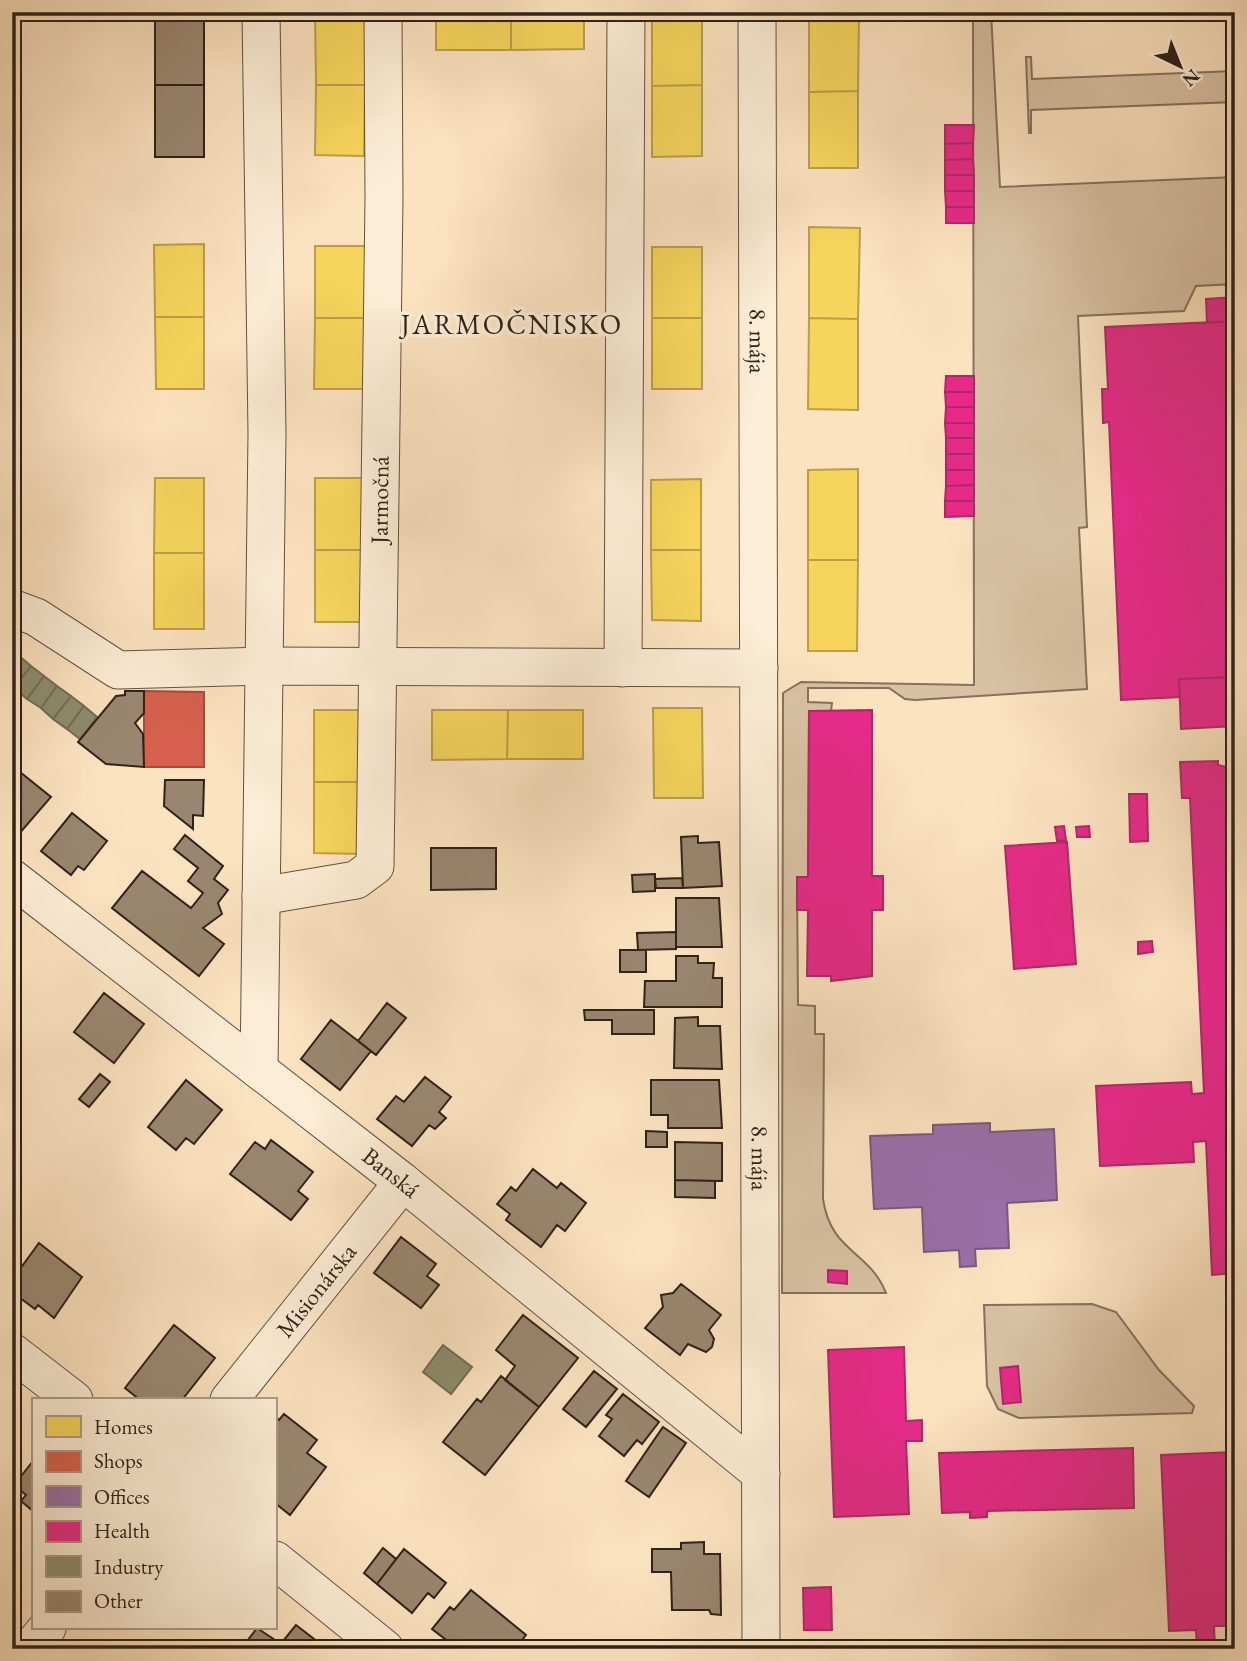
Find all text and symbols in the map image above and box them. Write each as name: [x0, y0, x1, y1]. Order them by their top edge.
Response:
north arrow: [1146, 32, 1216, 102]
text: N: [1177, 64, 1205, 93]
district label: JARMOČNISKO: [399, 306, 623, 342]
street label: 8. mája: [743, 308, 774, 374]
street label: Jarmočná: [363, 455, 396, 546]
street label: 8. mája: [745, 1125, 776, 1191]
street label: Banská: [356, 1140, 427, 1205]
street label: Misionárska: [269, 1237, 363, 1344]
legend: [32, 1398, 276, 1630]
text: Homes: [94, 1413, 153, 1440]
text: Shops: [94, 1447, 143, 1474]
text: Offices: [94, 1483, 150, 1510]
text: Health: [94, 1517, 150, 1544]
text: Industry: [94, 1553, 164, 1580]
text: Other: [94, 1587, 143, 1614]

